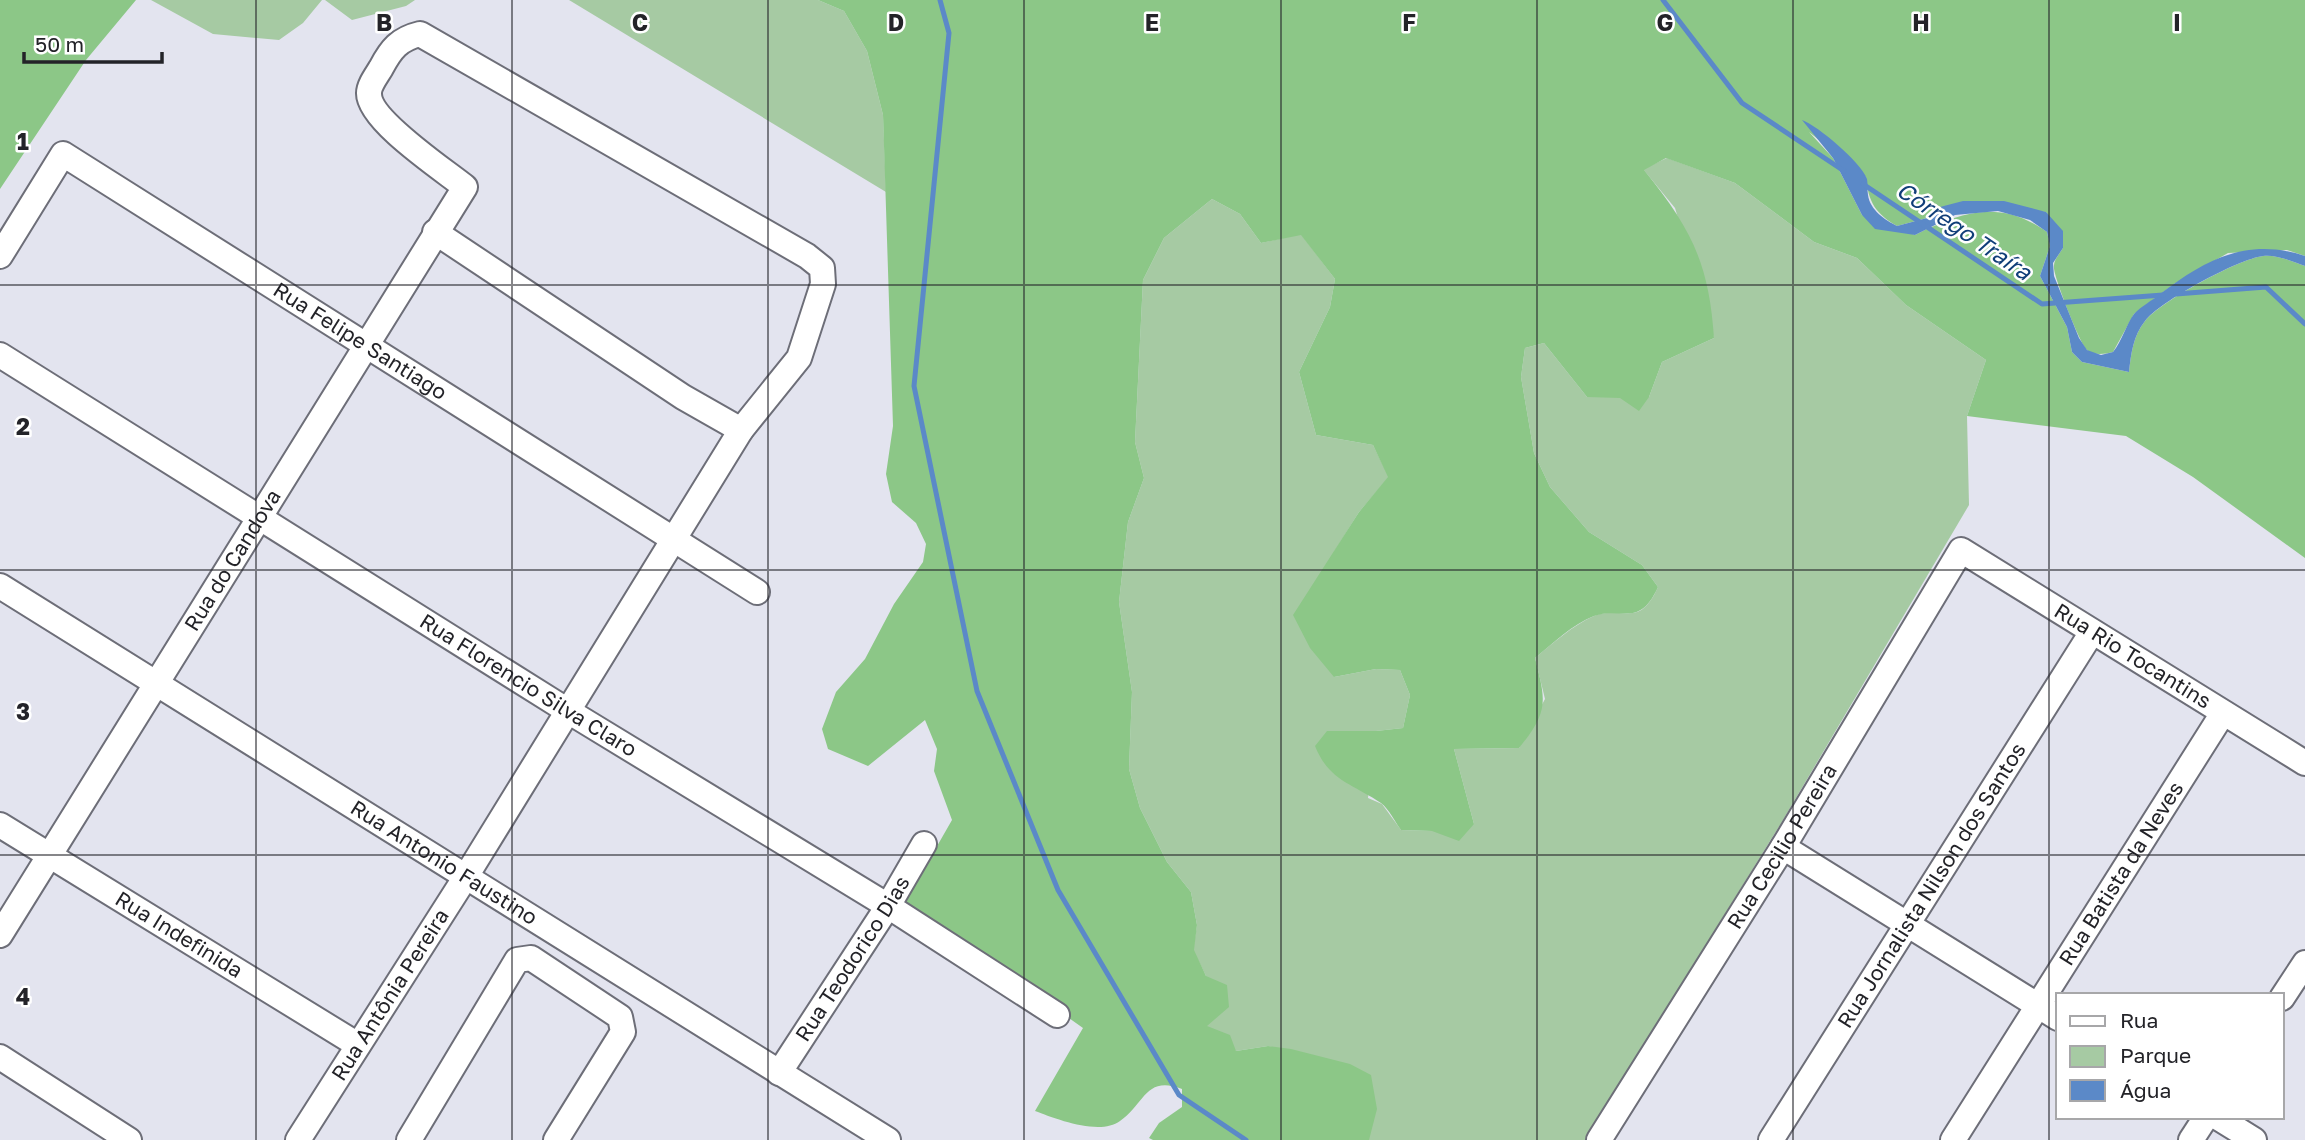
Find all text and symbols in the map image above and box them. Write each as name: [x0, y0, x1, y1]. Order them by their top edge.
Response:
text: B: [376, 8, 392, 36]
text: C: [632, 8, 648, 36]
text: D: [888, 8, 904, 36]
text: E: [1145, 8, 1159, 36]
text: F: [1402, 8, 1416, 36]
text: G: [1657, 8, 1673, 36]
text: H: [1912, 8, 1930, 36]
text: I: [2173, 8, 2181, 36]
scale bar: [24, 21, 163, 65]
text: 50 m: [35, 31, 84, 57]
text: 1: [17, 127, 29, 155]
water label: Córrego Traíra: [1892, 175, 2038, 286]
street label: Rua Felipe Santiago: [269, 276, 452, 405]
text: 2: [16, 412, 30, 440]
street label: Rua do Candova: [178, 484, 286, 635]
street label: Rua Rio Tocantins: [2050, 597, 2216, 714]
street label: Rua Florencio Silva Claro: [415, 607, 642, 762]
text: 3: [16, 697, 30, 725]
street label: Rua Jornalista Nilson dos Santos: [1831, 738, 2031, 1032]
street label: Rua Cecilio Pereira: [1721, 759, 1842, 933]
street label: Rua Batista da Neves: [2053, 776, 2188, 970]
street label: Rua Antonio Faustino: [346, 794, 542, 930]
street label: Rua Teodorico Dias: [789, 871, 915, 1046]
street label: Rua Indefinida: [111, 885, 248, 983]
street label: Rua Antônia Pereira: [325, 904, 454, 1085]
text: 4: [16, 982, 30, 1010]
legend: [2056, 993, 2284, 1119]
text: Rua: [2120, 1007, 2158, 1033]
text: Parque: [2120, 1042, 2191, 1068]
text: Água: [2120, 1077, 2171, 1103]

